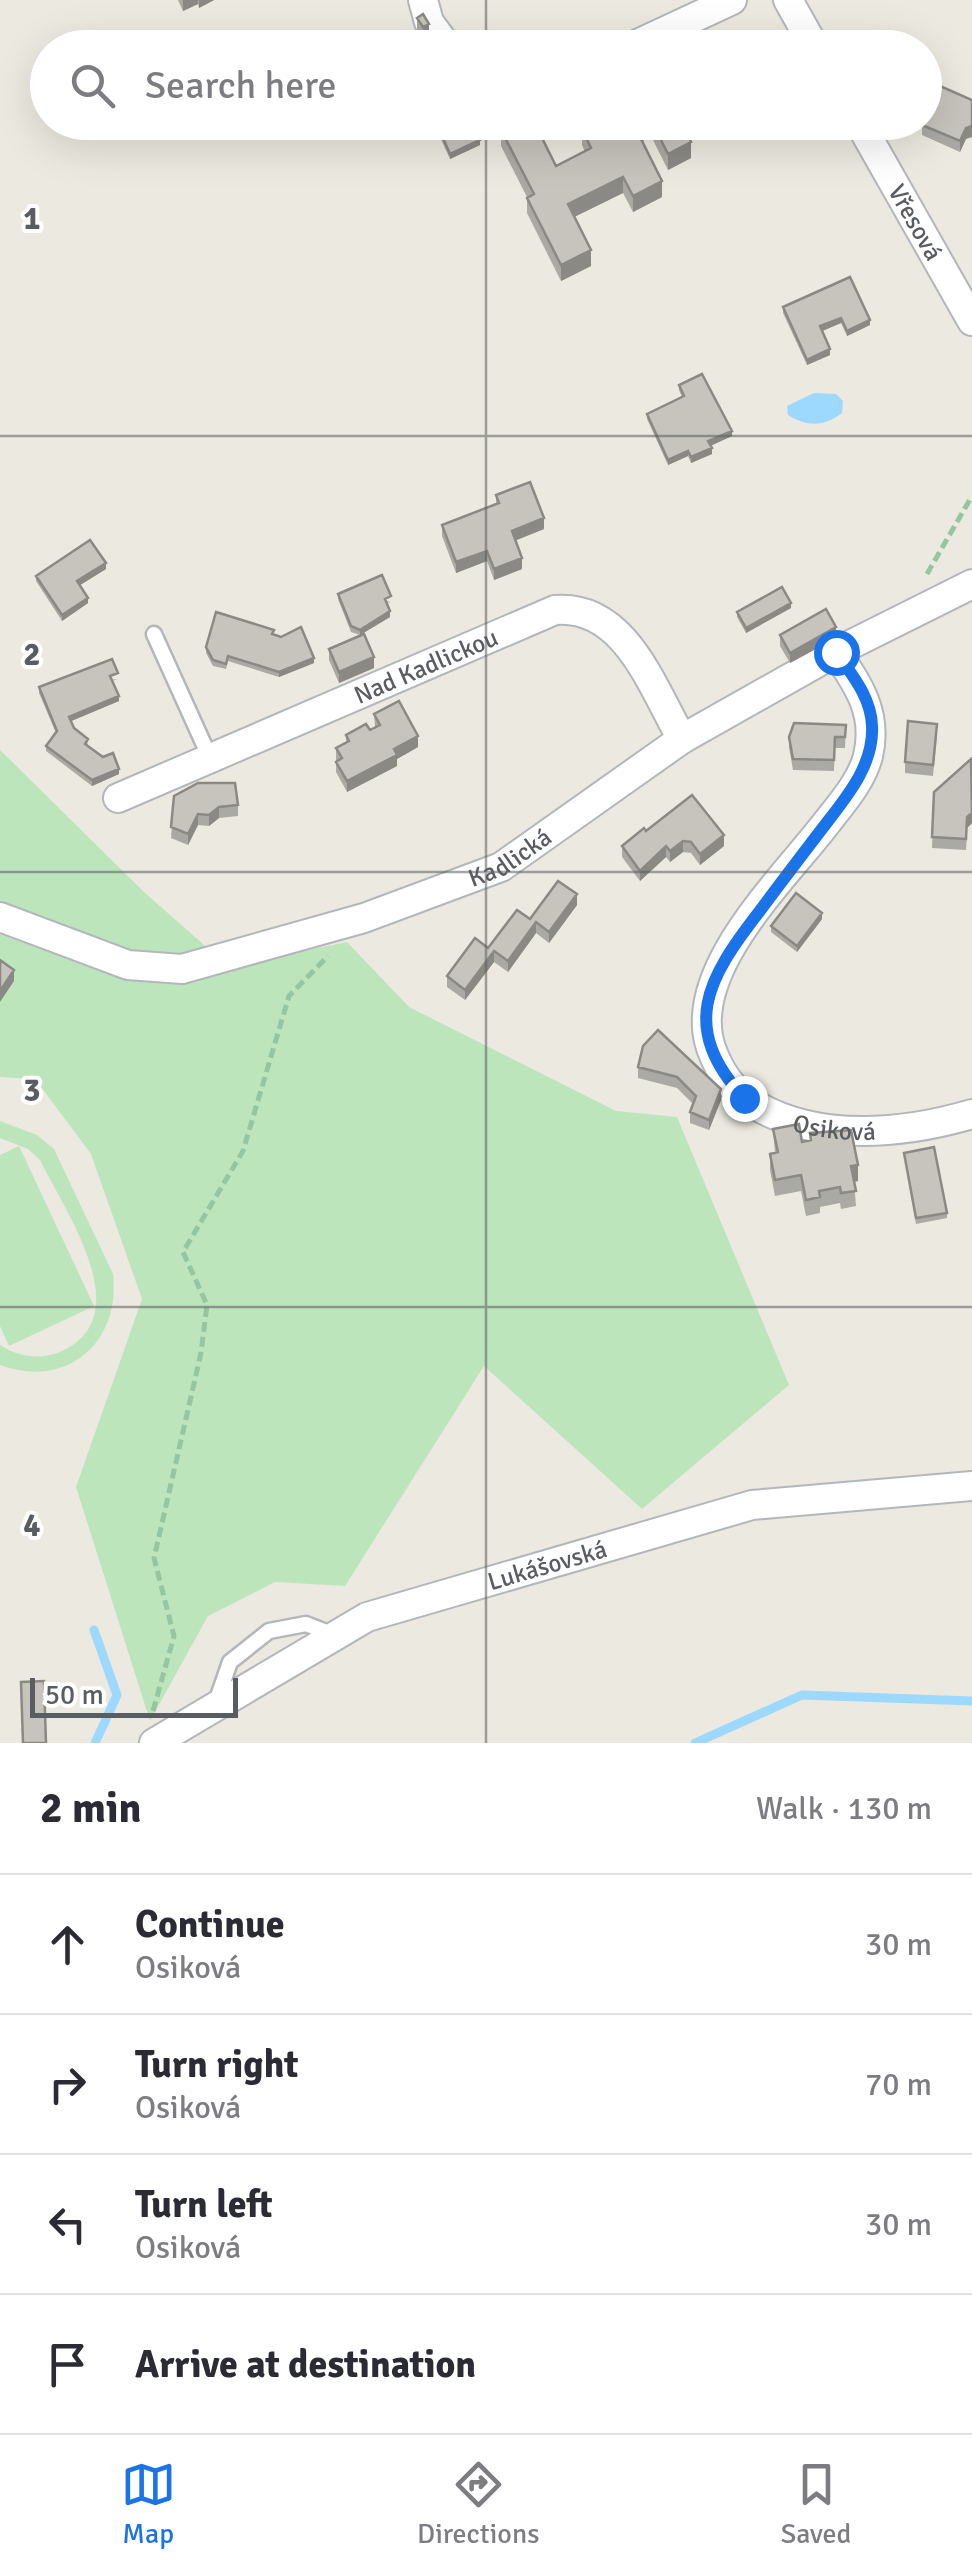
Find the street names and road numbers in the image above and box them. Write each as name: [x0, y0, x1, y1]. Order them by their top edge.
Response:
street label: Vřesová: [882, 178, 950, 266]
street label: Nad Kadlickou: [349, 621, 502, 710]
street label: Kadlická: [464, 821, 557, 893]
street label: Osiková: [790, 1107, 876, 1147]
street label: Lukášovská: [484, 1533, 610, 1597]

